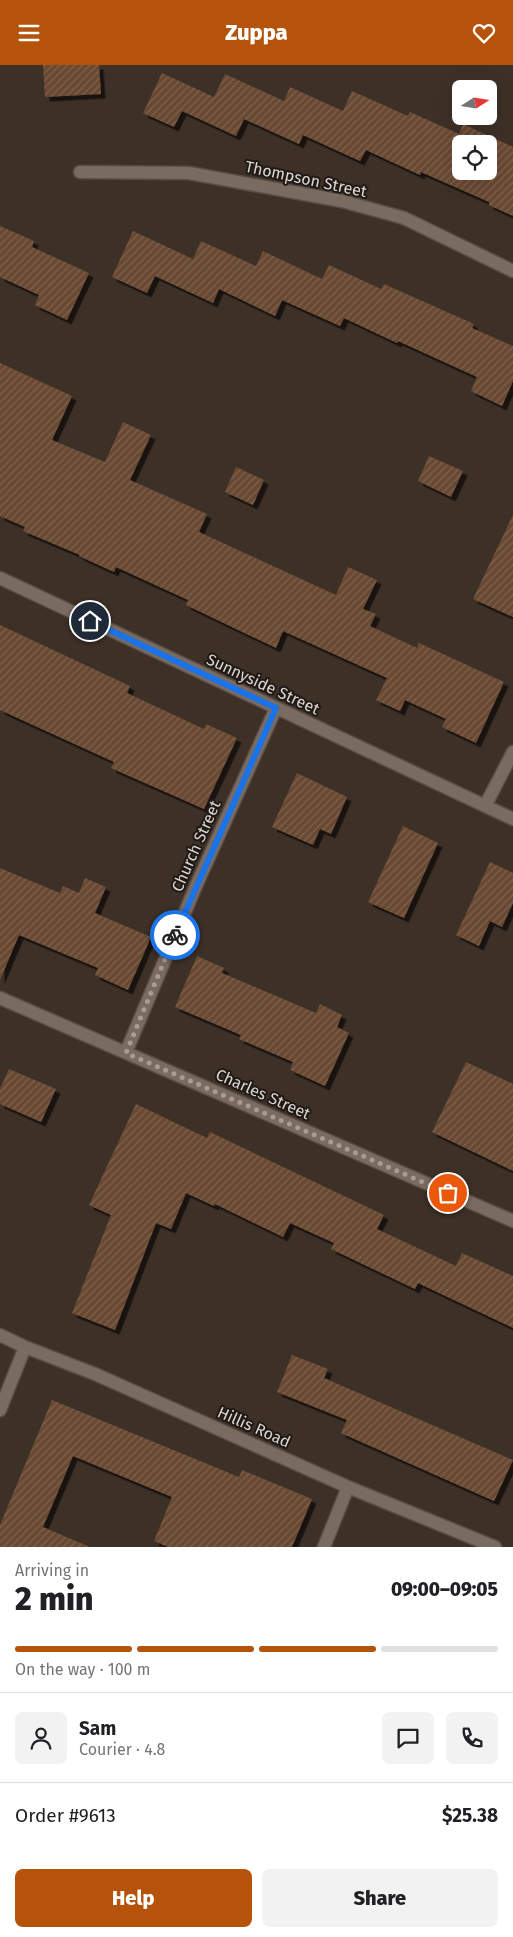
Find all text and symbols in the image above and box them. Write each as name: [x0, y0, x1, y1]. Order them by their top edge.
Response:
icon: menu: [15, 19, 43, 47]
text: Zuppa: [225, 19, 288, 46]
icon: heart: [470, 19, 498, 47]
north arrow: [452, 80, 498, 125]
map controls: [452, 80, 497, 180]
button: locate: [452, 135, 497, 180]
street label: Thompson Street: [243, 157, 369, 201]
pin: [69, 600, 111, 642]
icon: home: [76, 607, 104, 635]
street label: Sunnyside Street: [204, 650, 323, 719]
street label: Church Street: [167, 797, 225, 895]
courier: [150, 910, 200, 960]
icon: bike: [161, 921, 189, 949]
street label: Charles Street: [213, 1065, 313, 1123]
pin: [427, 1172, 469, 1214]
icon: bag: [434, 1179, 462, 1207]
street label: Hillis Road: [215, 1402, 293, 1452]
text: Arriving in: [15, 1561, 89, 1580]
text: 09:00–09:05: [391, 1578, 498, 1601]
text: 2 min: [15, 1580, 93, 1618]
text: On the way · 100 m: [15, 1660, 150, 1679]
button: person: [15, 1712, 67, 1764]
button: chat: [382, 1712, 434, 1764]
button: phone: [446, 1712, 498, 1764]
text: Sam: [79, 1717, 116, 1740]
text: Courier · 4.8: [79, 1740, 165, 1759]
text: Order #9613: [15, 1804, 116, 1827]
text: $25.38: [442, 1804, 498, 1827]
button: Help: [15, 1869, 252, 1927]
button: Share: [262, 1869, 498, 1927]

